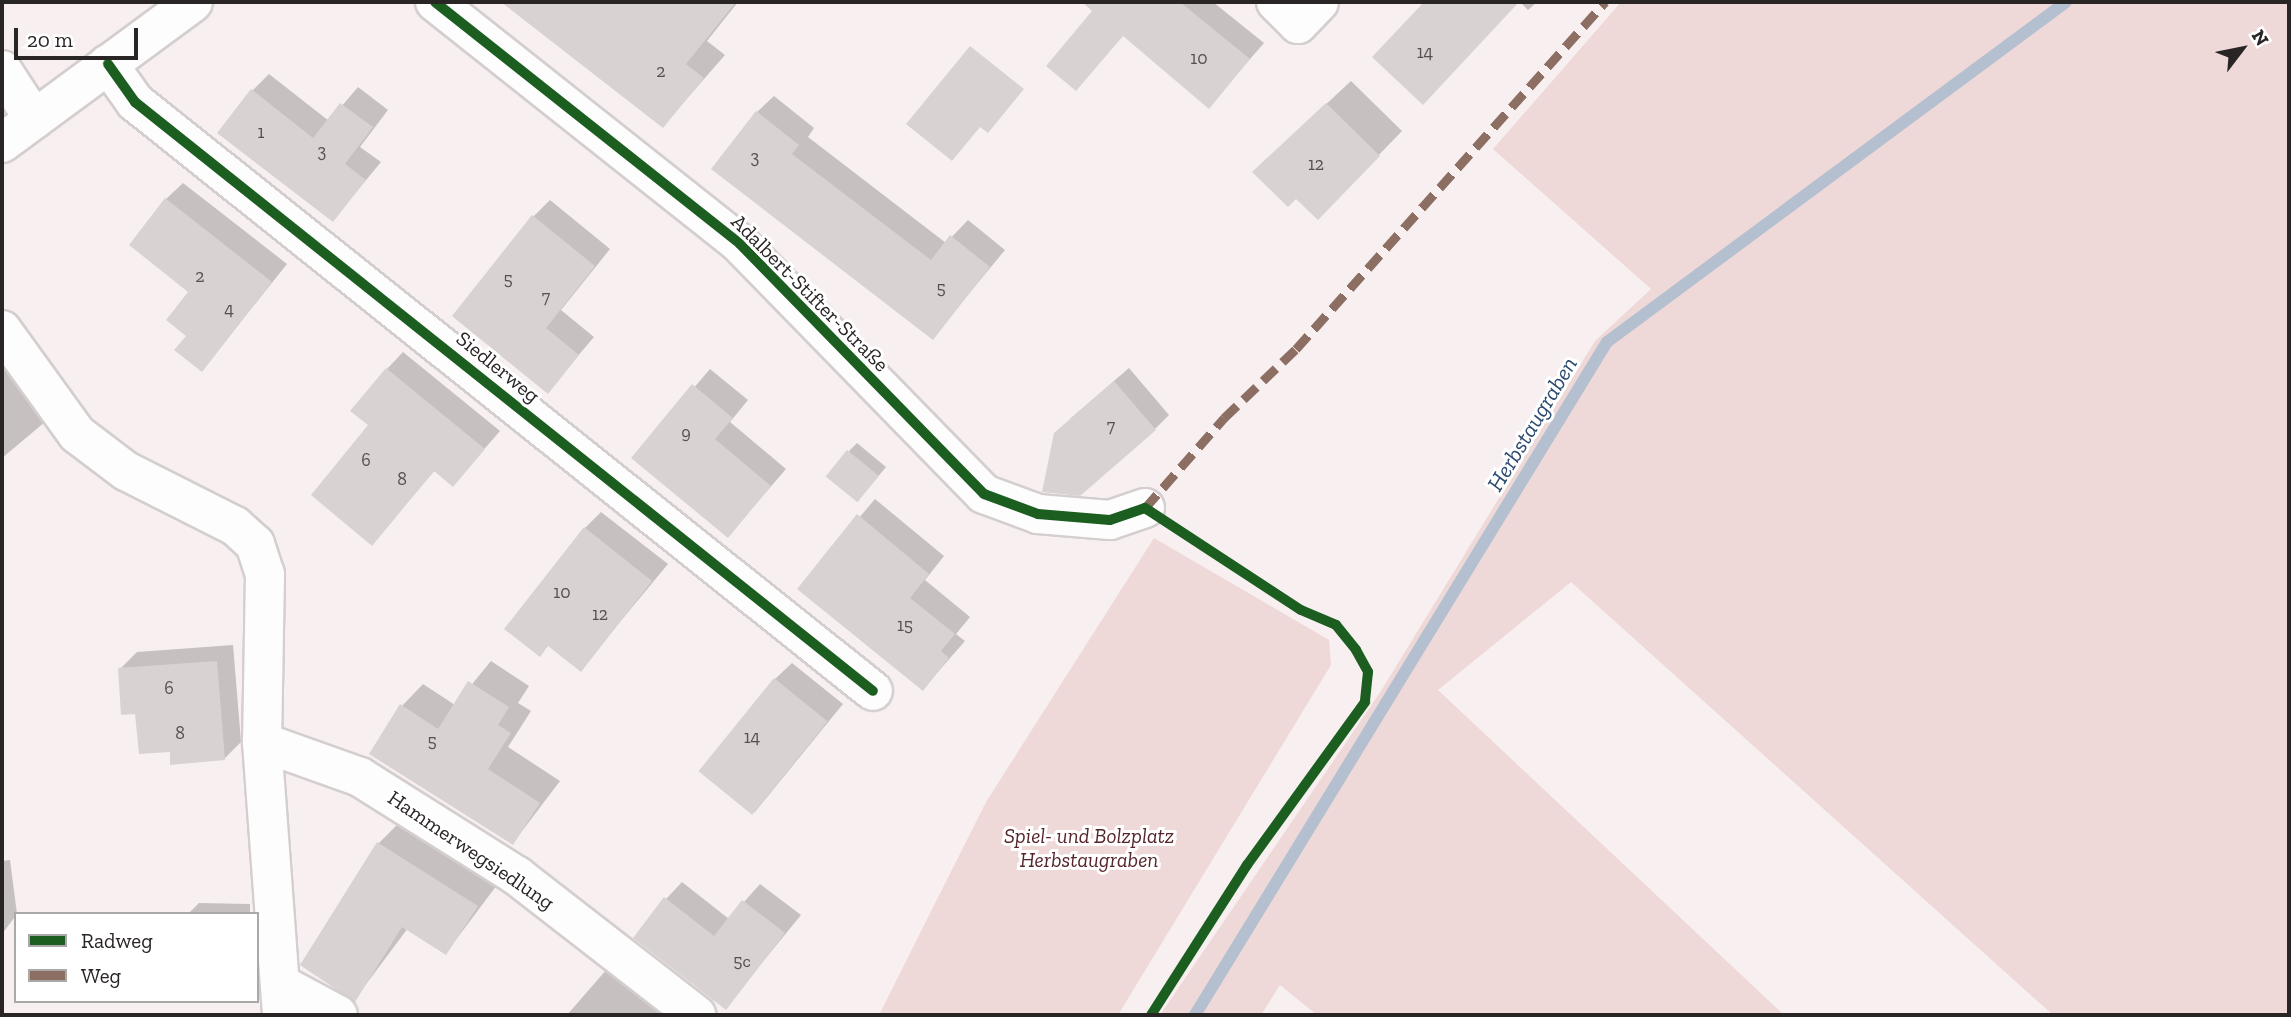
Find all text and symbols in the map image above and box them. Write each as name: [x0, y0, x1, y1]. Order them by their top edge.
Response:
scale bar: [18, 14, 142, 58]
north arrow: [2207, 14, 2277, 84]
text: N: [2247, 25, 2274, 50]
text: 20 m: [27, 27, 73, 52]
house number: 14: [1417, 41, 1433, 63]
house number: 10: [1190, 47, 1208, 69]
house number: 2: [656, 60, 666, 82]
house number: 1: [258, 121, 264, 143]
house number: 3: [318, 140, 326, 162]
house number: 3: [751, 146, 759, 168]
house number: 12: [1308, 153, 1324, 175]
street label: Adalbert-Stifter-Straße: [726, 209, 894, 377]
house number: 2: [195, 265, 205, 287]
house number: 5: [503, 268, 513, 290]
house number: 5: [936, 277, 946, 299]
house number: 7: [542, 286, 550, 308]
house number: 4: [224, 298, 234, 320]
street label: Siedlerweg: [451, 326, 545, 408]
water label: Herbstaugraben: [1481, 352, 1583, 496]
house number: 7: [1107, 415, 1115, 437]
house number: 9: [681, 422, 691, 444]
house number: 6: [361, 449, 371, 471]
house number: 8: [397, 468, 407, 490]
house number: 10: [553, 581, 571, 603]
house number: 12: [592, 603, 608, 625]
house number: 15: [897, 614, 913, 636]
house number: 6: [164, 677, 174, 699]
house number: 8: [175, 722, 185, 744]
house number: 14: [744, 726, 760, 748]
house number: 5: [427, 730, 437, 752]
street label: Hammerwegsiedlung: [383, 785, 559, 915]
park label: Spiel- und Bolzplatz Herbstaugraben: [1004, 823, 1174, 873]
legend: [14, 912, 259, 1003]
text: Radweg: [81, 928, 153, 953]
house number: 5c: [733, 950, 751, 972]
text: Weg: [81, 963, 121, 988]

